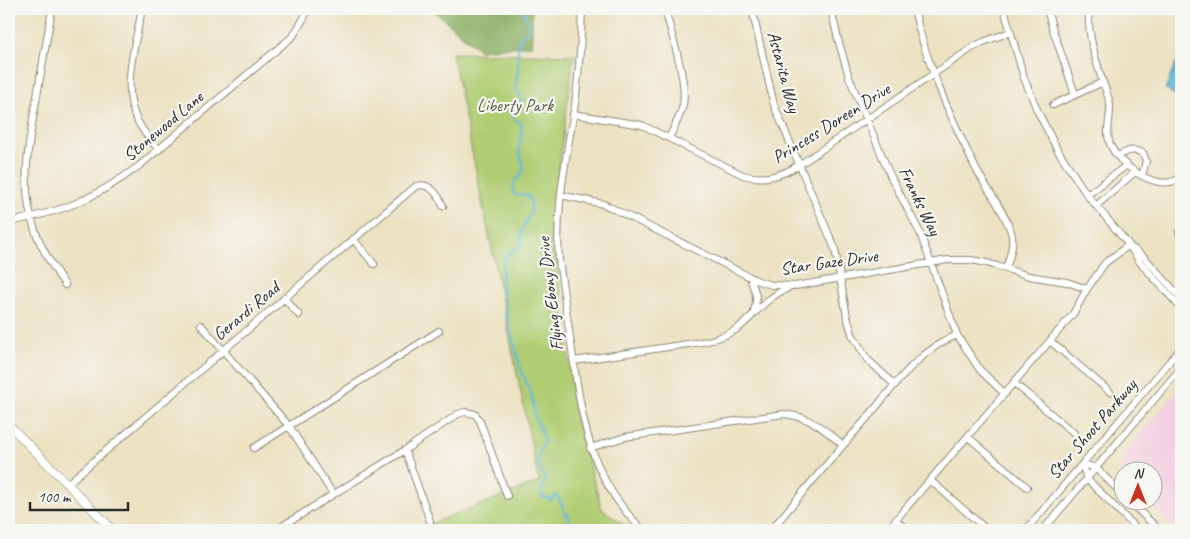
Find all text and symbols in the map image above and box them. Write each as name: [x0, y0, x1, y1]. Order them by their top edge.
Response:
street label: Astarita Way: [763, 29, 806, 117]
street label: Princess Doreen Drive: [768, 77, 895, 168]
street label: Stonewood Lane: [119, 85, 208, 166]
park label: Liberty Park: [477, 94, 554, 116]
street label: Franks Way: [894, 163, 947, 241]
street label: Flying Ebony Drive: [532, 235, 568, 352]
street label: Star Gaze Drive: [779, 244, 880, 280]
street label: Gerardi Road: [208, 275, 286, 345]
street label: Star Shoot Parkway: [1043, 373, 1143, 483]
north arrow: [1112, 462, 1162, 512]
text: N: [1134, 465, 1145, 482]
scale bar: [30, 479, 128, 511]
text: 100 m: [38, 488, 72, 507]

